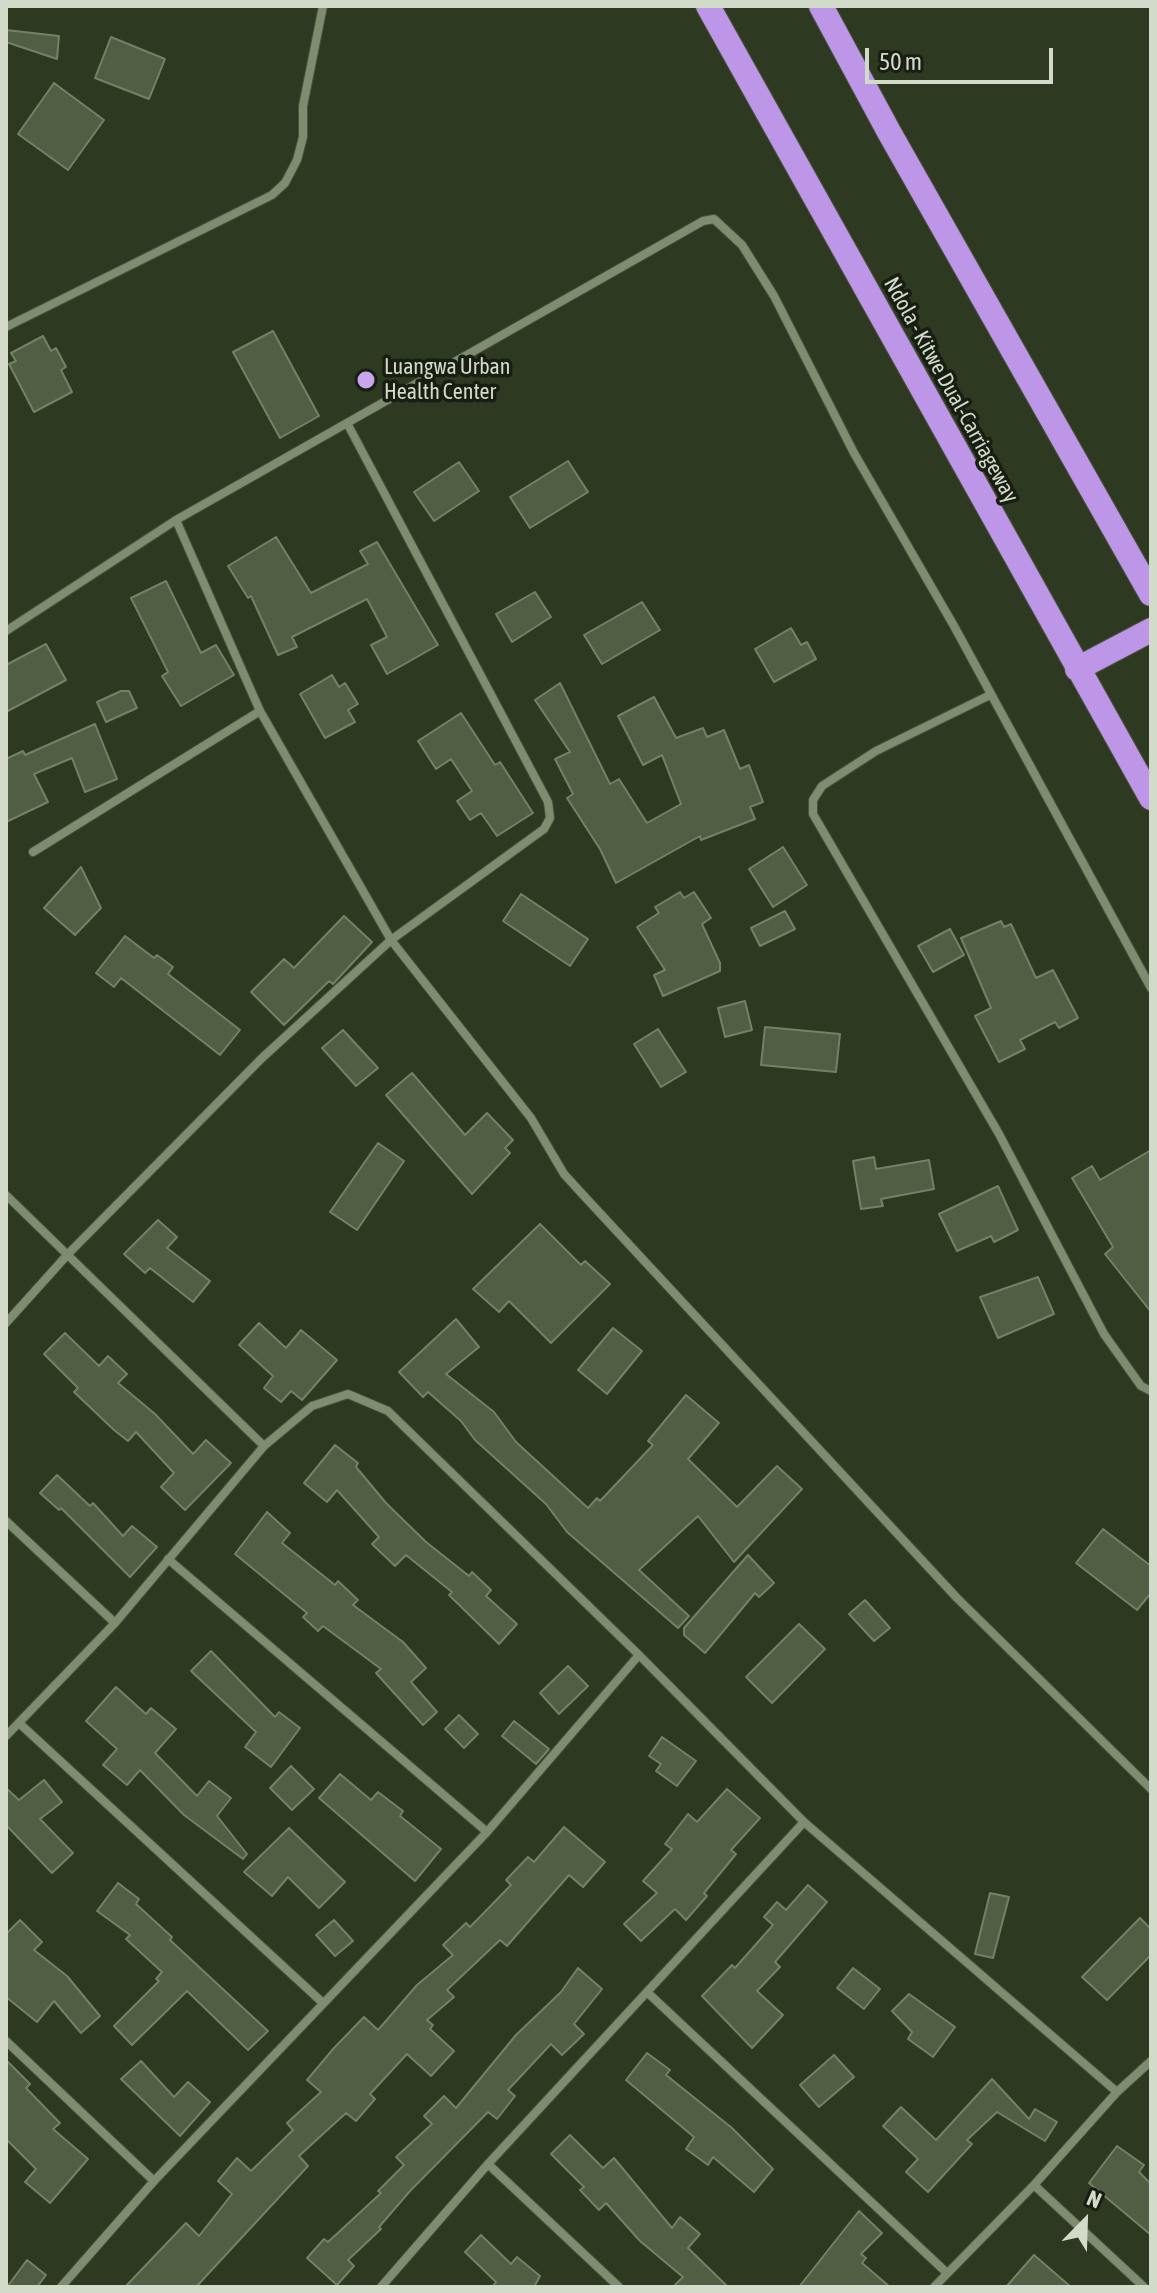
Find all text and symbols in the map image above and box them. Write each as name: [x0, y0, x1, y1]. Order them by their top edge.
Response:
scale bar: [869, 32, 1057, 82]
text: 50 m: [879, 48, 922, 75]
street label: Ndola - Kitwe Dual-Carriageway: [878, 273, 1024, 507]
place label: Luangwa Urban Health Center: [384, 354, 510, 406]
marker: Luangwa Urban Health Center: [355, 369, 377, 391]
north arrow: [1045, 2181, 1125, 2261]
text: N: [1083, 2184, 1105, 2213]

